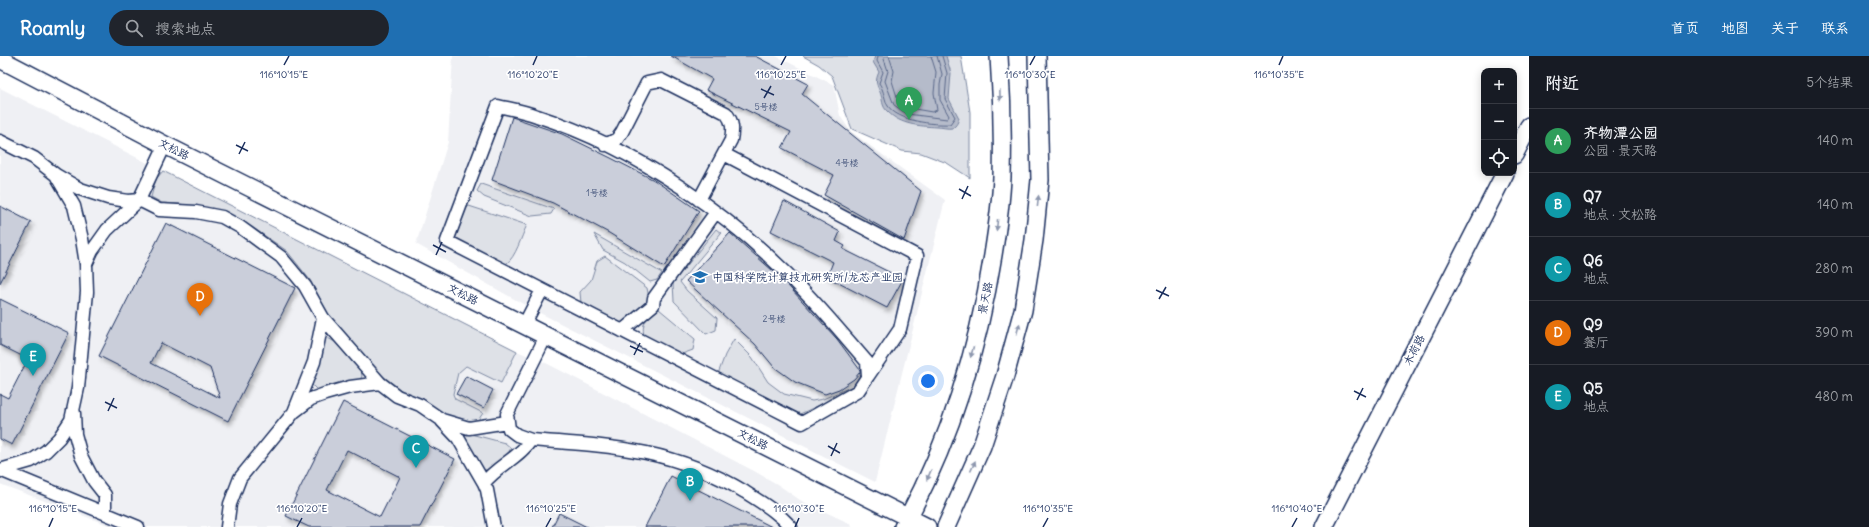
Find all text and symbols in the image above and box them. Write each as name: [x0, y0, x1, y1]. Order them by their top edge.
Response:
search box: [109, 10, 389, 46]
text: Roamly: [20, 16, 85, 40]
icon: search: [123, 17, 145, 39]
text: 搜索地点: [155, 19, 215, 38]
text: 首页: [1671, 19, 1699, 37]
text: 地图: [1721, 19, 1749, 37]
text: 关于: [1771, 19, 1799, 37]
text: 联系: [1821, 19, 1849, 37]
text: 116°10'15"E: [260, 68, 308, 81]
text: 116°10'20"E: [508, 68, 559, 81]
text: 116°10'25"E: [756, 68, 806, 81]
text: 116°10'30"E: [1004, 68, 1056, 81]
text: 116°10'35"E: [1254, 68, 1304, 81]
map controls: [1481, 68, 1517, 176]
button: +: [1481, 68, 1517, 104]
text: 附近: [1545, 72, 1579, 94]
text: 5个结果: [1807, 74, 1853, 91]
pin: A: [896, 87, 922, 120]
one-way arrow: [997, 89, 1004, 101]
house number: 5号楼: [754, 101, 778, 112]
button: −: [1481, 104, 1517, 140]
text: 齐物潭公园: [1583, 123, 1658, 142]
text: A: [1554, 132, 1562, 149]
text: 140 m: [1817, 132, 1853, 149]
street label: 文松路: [156, 135, 192, 163]
button: locate: [1481, 140, 1517, 176]
text: 公园 · 景天路: [1583, 142, 1657, 159]
house number: 4号楼: [835, 157, 859, 168]
house number: 1号楼: [586, 187, 608, 198]
text: Q7: [1583, 187, 1602, 206]
one-way arrow: [1035, 195, 1041, 207]
text: B: [1554, 196, 1562, 213]
text: 140 m: [1817, 196, 1853, 213]
text: 地点 · 文松路: [1583, 206, 1657, 223]
one-way arrow: [994, 219, 1000, 231]
text: Q6: [1583, 251, 1603, 270]
text: C: [1554, 260, 1562, 277]
text: 280 m: [1815, 260, 1853, 277]
school or university icon: 中国科学院计算技术研究所/龙芯产业园: [691, 268, 709, 286]
place label: 中国科学院计算技术研究所/龙芯产业园: [712, 270, 903, 284]
text: 地点: [1583, 270, 1609, 287]
street label: 文松路: [445, 280, 481, 308]
street label: 景天路: [975, 280, 995, 316]
pin: D: [187, 283, 213, 316]
house number: 2号楼: [763, 313, 785, 324]
text: Q9: [1583, 315, 1603, 334]
one-way arrow: [1015, 323, 1021, 335]
text: D: [1553, 324, 1563, 341]
text: 390 m: [1815, 324, 1853, 341]
street label: 木荷路: [1400, 332, 1428, 368]
text: 餐厅: [1583, 334, 1609, 351]
pin: E: [20, 343, 46, 376]
one-way arrow: [969, 346, 975, 358]
your location: [918, 371, 938, 391]
text: Q5: [1583, 379, 1603, 398]
text: E: [1554, 388, 1562, 405]
text: 480 m: [1815, 388, 1853, 405]
text: 地点: [1583, 398, 1609, 415]
street label: 文松路: [735, 425, 771, 453]
pin: C: [403, 435, 429, 468]
one-way arrow: [970, 460, 977, 472]
pin: B: [677, 468, 703, 501]
one-way arrow: [926, 469, 932, 480]
text: 116°10'15"E: [29, 502, 77, 515]
text: 116°10'20"E: [277, 502, 328, 515]
text: 116°10'25"E: [526, 502, 576, 515]
text: 116°10'30"E: [773, 502, 825, 515]
text: 116°10'35"E: [1023, 502, 1073, 515]
text: 116°10'40"E: [1272, 502, 1323, 515]

